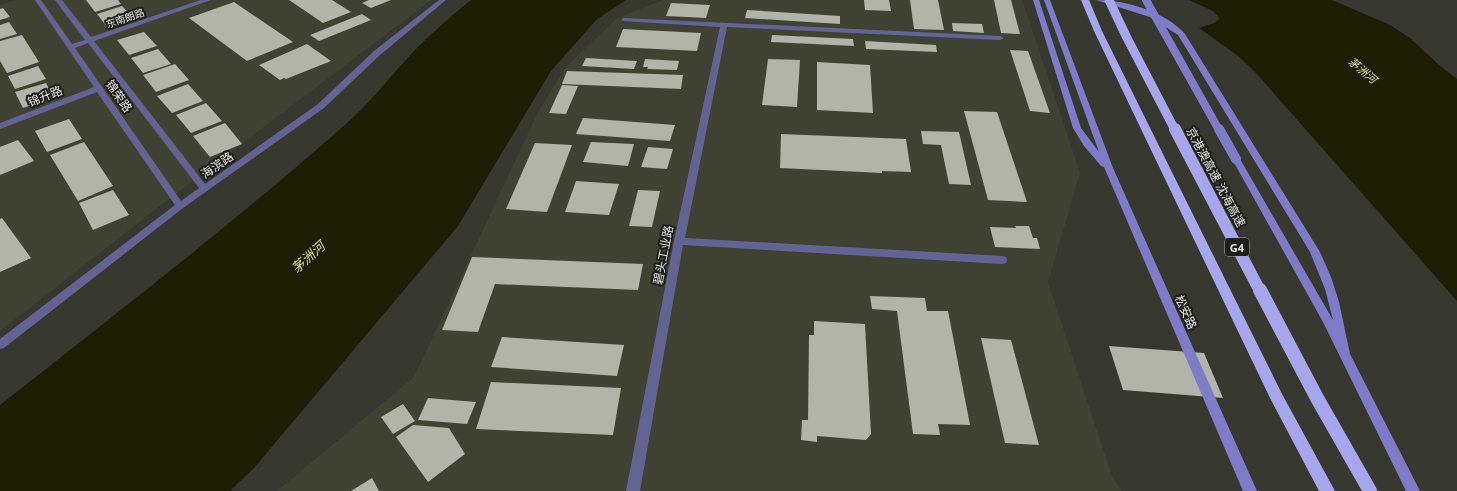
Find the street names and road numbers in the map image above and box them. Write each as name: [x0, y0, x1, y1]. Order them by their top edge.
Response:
street label: 东南朗路: [104, 5, 146, 31]
street label: 锦荣路: [102, 76, 136, 116]
street label: 锦升路: [25, 82, 65, 110]
street label: 京港澳高速 沈海高速: [1182, 124, 1250, 230]
street label: 海滨路: [197, 148, 237, 182]
street label: 碧头工业路: [649, 224, 677, 286]
road number: G4: [1225, 238, 1249, 256]
street label: 松安路: [1171, 292, 1201, 332]

